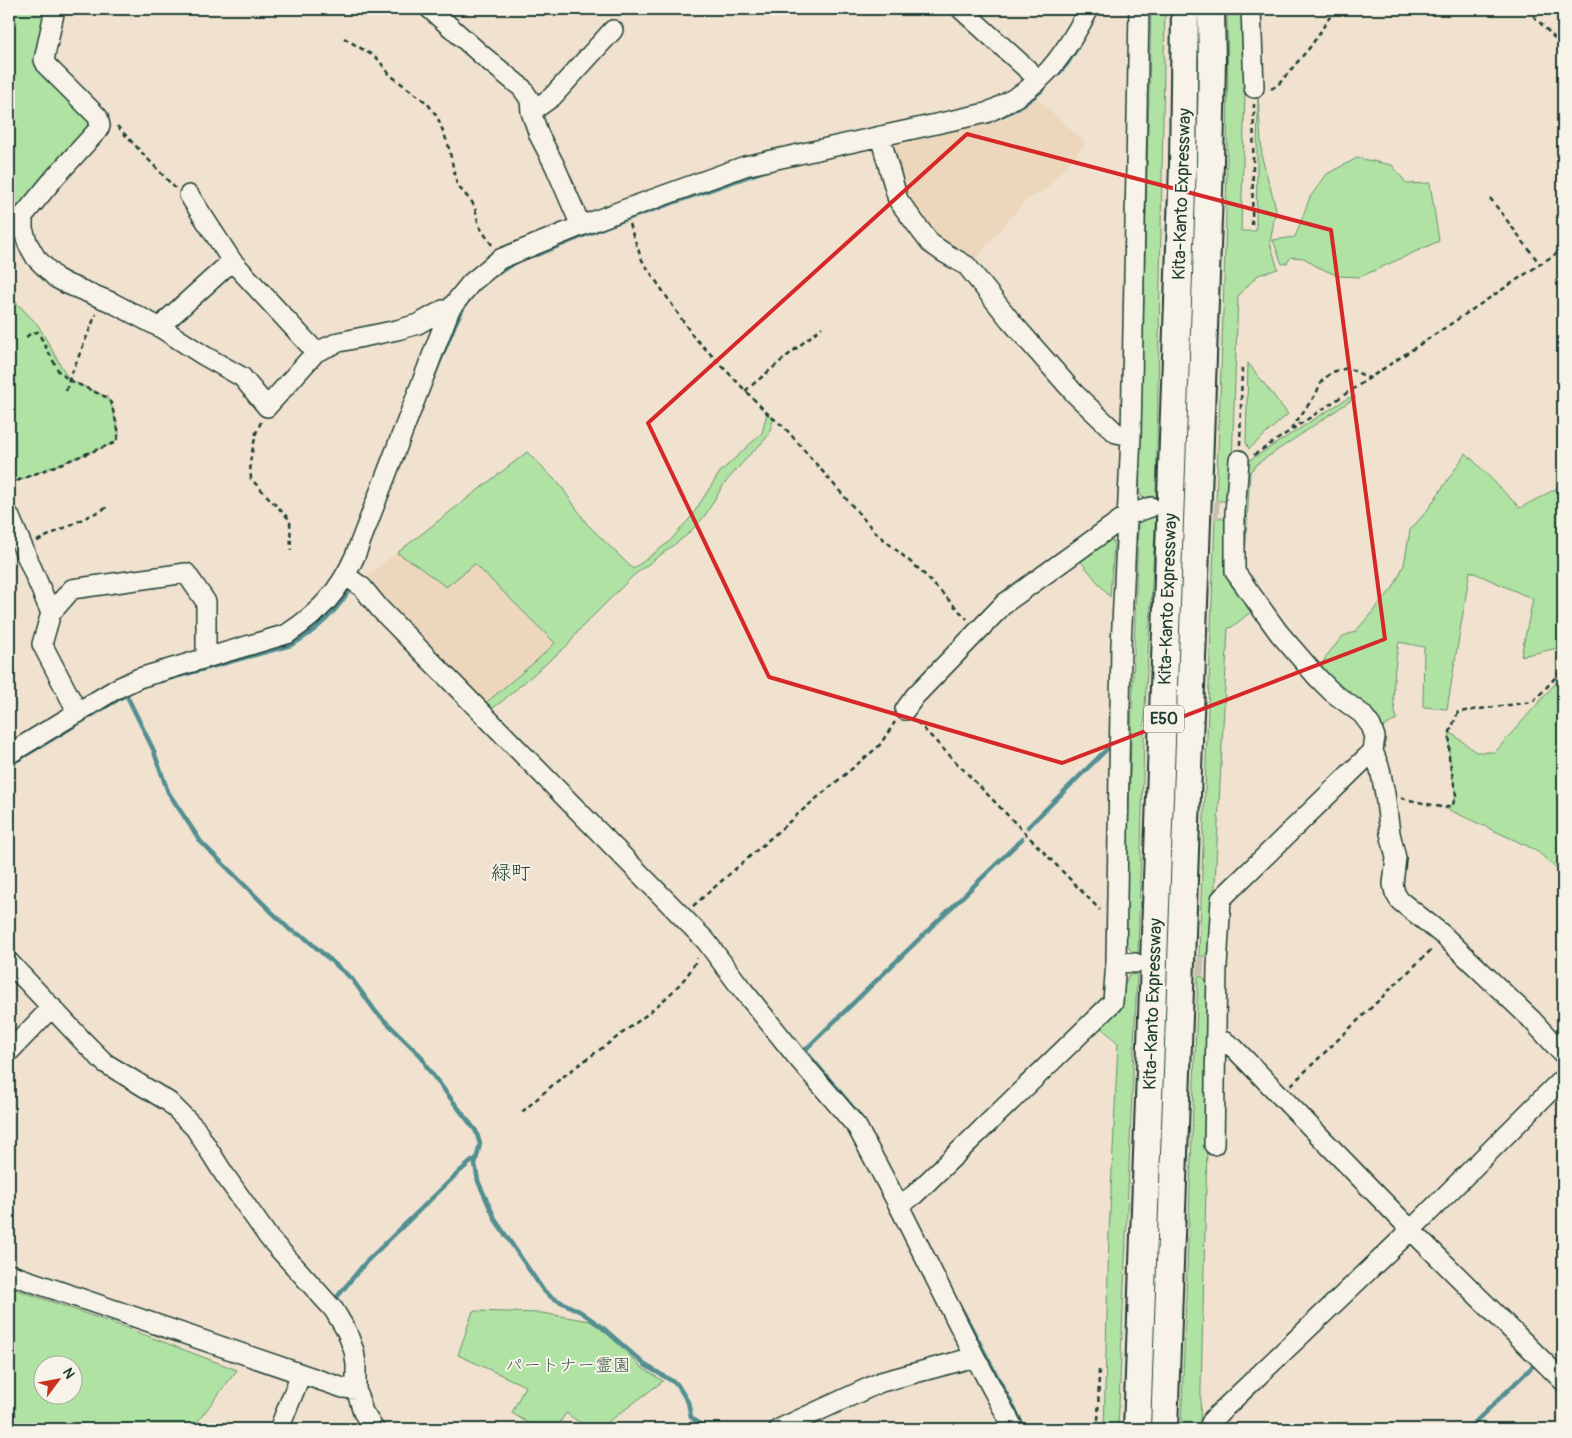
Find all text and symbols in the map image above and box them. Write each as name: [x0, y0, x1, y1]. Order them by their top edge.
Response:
street label: Kita-Kanto Expressway: [1168, 107, 1197, 280]
street label: Kita-Kanto Expressway: [1154, 512, 1183, 685]
road number: E50: [1144, 706, 1184, 732]
district label: 緑町: [491, 860, 531, 885]
street label: Kita-Kanto Expressway: [1139, 917, 1168, 1090]
park label: パートナー霊園: [505, 1354, 631, 1377]
north arrow: [32, 1356, 82, 1406]
text: N: [59, 1365, 78, 1382]

